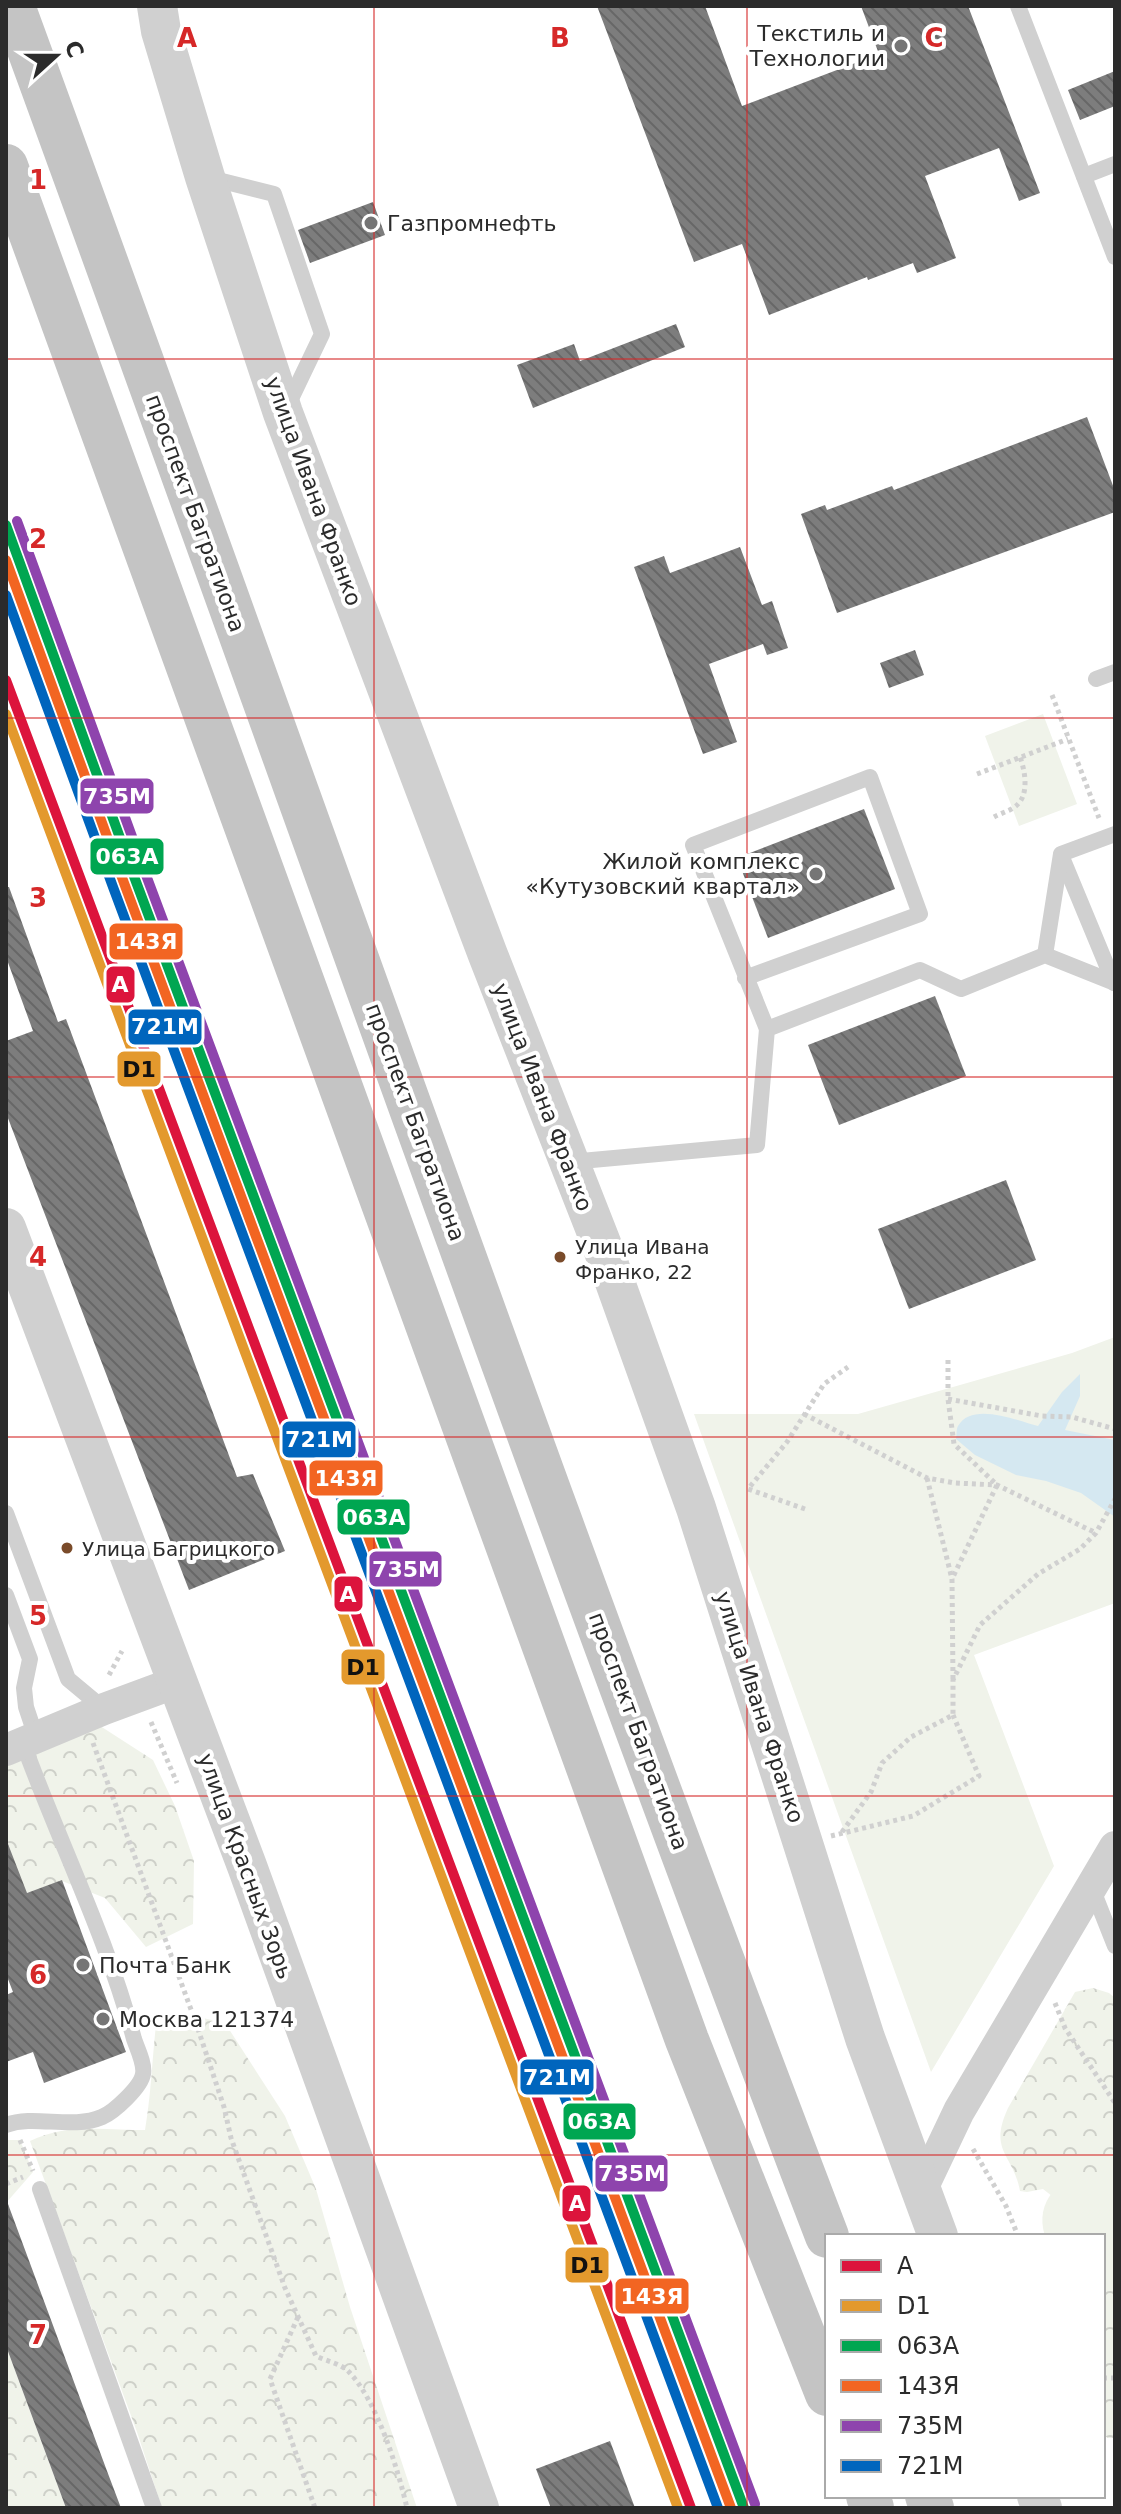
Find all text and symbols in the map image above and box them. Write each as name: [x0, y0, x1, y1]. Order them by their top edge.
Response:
north arrow: [16, 16, 96, 96]
place label: Текстиль и Технологии: [748, 21, 885, 71]
text: A: [177, 23, 197, 53]
text: B: [550, 23, 570, 53]
text: C: [924, 23, 944, 53]
text: С: [60, 37, 89, 61]
marker: Текстиль и Технологии: [892, 37, 910, 55]
text: 1: [29, 165, 47, 195]
place label: Газпромнефть: [387, 211, 557, 236]
marker: Газпромнефть: [362, 214, 380, 232]
street label: улица Ивана Франко: [260, 373, 367, 609]
street label: проспект Багратиона: [141, 391, 250, 635]
text: 2: [29, 524, 47, 554]
line badge: 735М: [79, 777, 155, 815]
text: 735М: [83, 784, 151, 809]
line badge: 063А: [89, 837, 165, 876]
text: 063А: [96, 844, 158, 869]
place label: Жилой комплекс «Кутузовский квартал»: [525, 849, 800, 899]
marker: Жилой комплекс «Кутузовский квартал»: [807, 865, 825, 883]
text: 3: [29, 883, 47, 913]
line badge: 143Я: [108, 922, 184, 961]
text: 143Я: [115, 929, 177, 954]
line badge: A: [105, 965, 136, 1004]
text: A: [111, 972, 129, 997]
street label: улица Ивана Франко: [487, 980, 598, 1215]
street label: проспект Багратиона: [361, 1000, 470, 1244]
line badge: 721М: [127, 1008, 203, 1046]
text: 721М: [131, 1014, 199, 1039]
line badge: D1: [116, 1050, 162, 1088]
text: D1: [122, 1057, 156, 1082]
place label: Улица Ивана Франко, 22: [575, 1235, 710, 1284]
text: 4: [29, 1242, 47, 1272]
marker: Улица Ивана Франко, 22: [552, 1249, 568, 1265]
line badge: 721М: [281, 1420, 357, 1459]
text: 721М: [285, 1427, 353, 1452]
line badge: 143Я: [308, 1459, 384, 1497]
text: 143Я: [315, 1466, 377, 1491]
line badge: 063А: [336, 1498, 411, 1536]
text: 063А: [343, 1505, 405, 1530]
place label: Улица Багрицкого: [82, 1537, 275, 1561]
marker: Улица Багрицкого: [59, 1540, 75, 1556]
line badge: 735М: [368, 1550, 443, 1588]
text: 735М: [372, 1557, 440, 1582]
line badge: A: [333, 1575, 364, 1613]
text: A: [339, 1582, 357, 1607]
street label: улица Ивана Франко: [710, 1588, 809, 1826]
text: 5: [29, 1601, 47, 1631]
street label: проспект Багратиона: [584, 1609, 693, 1853]
line badge: D1: [340, 1648, 386, 1686]
text: D1: [346, 1655, 380, 1680]
street label: улица Красных Зорь: [193, 1750, 298, 1982]
place label: Почта Банк: [99, 1953, 232, 1978]
marker: Почта Банк: [74, 1956, 92, 1974]
text: 6: [29, 1960, 47, 1990]
place label: Москва 121374: [119, 2007, 294, 2032]
marker: Москва 121374: [94, 2010, 112, 2028]
line badge: 721М: [519, 2058, 595, 2096]
text: 721М: [523, 2065, 591, 2090]
line badge: 063А: [562, 2102, 637, 2141]
text: 063А: [568, 2109, 630, 2134]
line badge: 735М: [594, 2154, 669, 2193]
text: 735М: [598, 2161, 666, 2186]
line badge: A: [561, 2184, 592, 2223]
text: A: [568, 2191, 586, 2216]
legend: [825, 2234, 1105, 2498]
line badge: D1: [564, 2246, 610, 2284]
text: A: [897, 2252, 914, 2280]
text: D1: [570, 2253, 604, 2278]
line badge: 143Я: [614, 2277, 690, 2315]
text: 143Я: [621, 2284, 683, 2309]
text: D1: [897, 2292, 931, 2320]
text: 7: [29, 2320, 47, 2350]
text: 063А: [897, 2332, 960, 2360]
text: 143Я: [897, 2372, 959, 2400]
text: 735М: [897, 2412, 964, 2440]
text: 721М: [897, 2452, 964, 2480]

